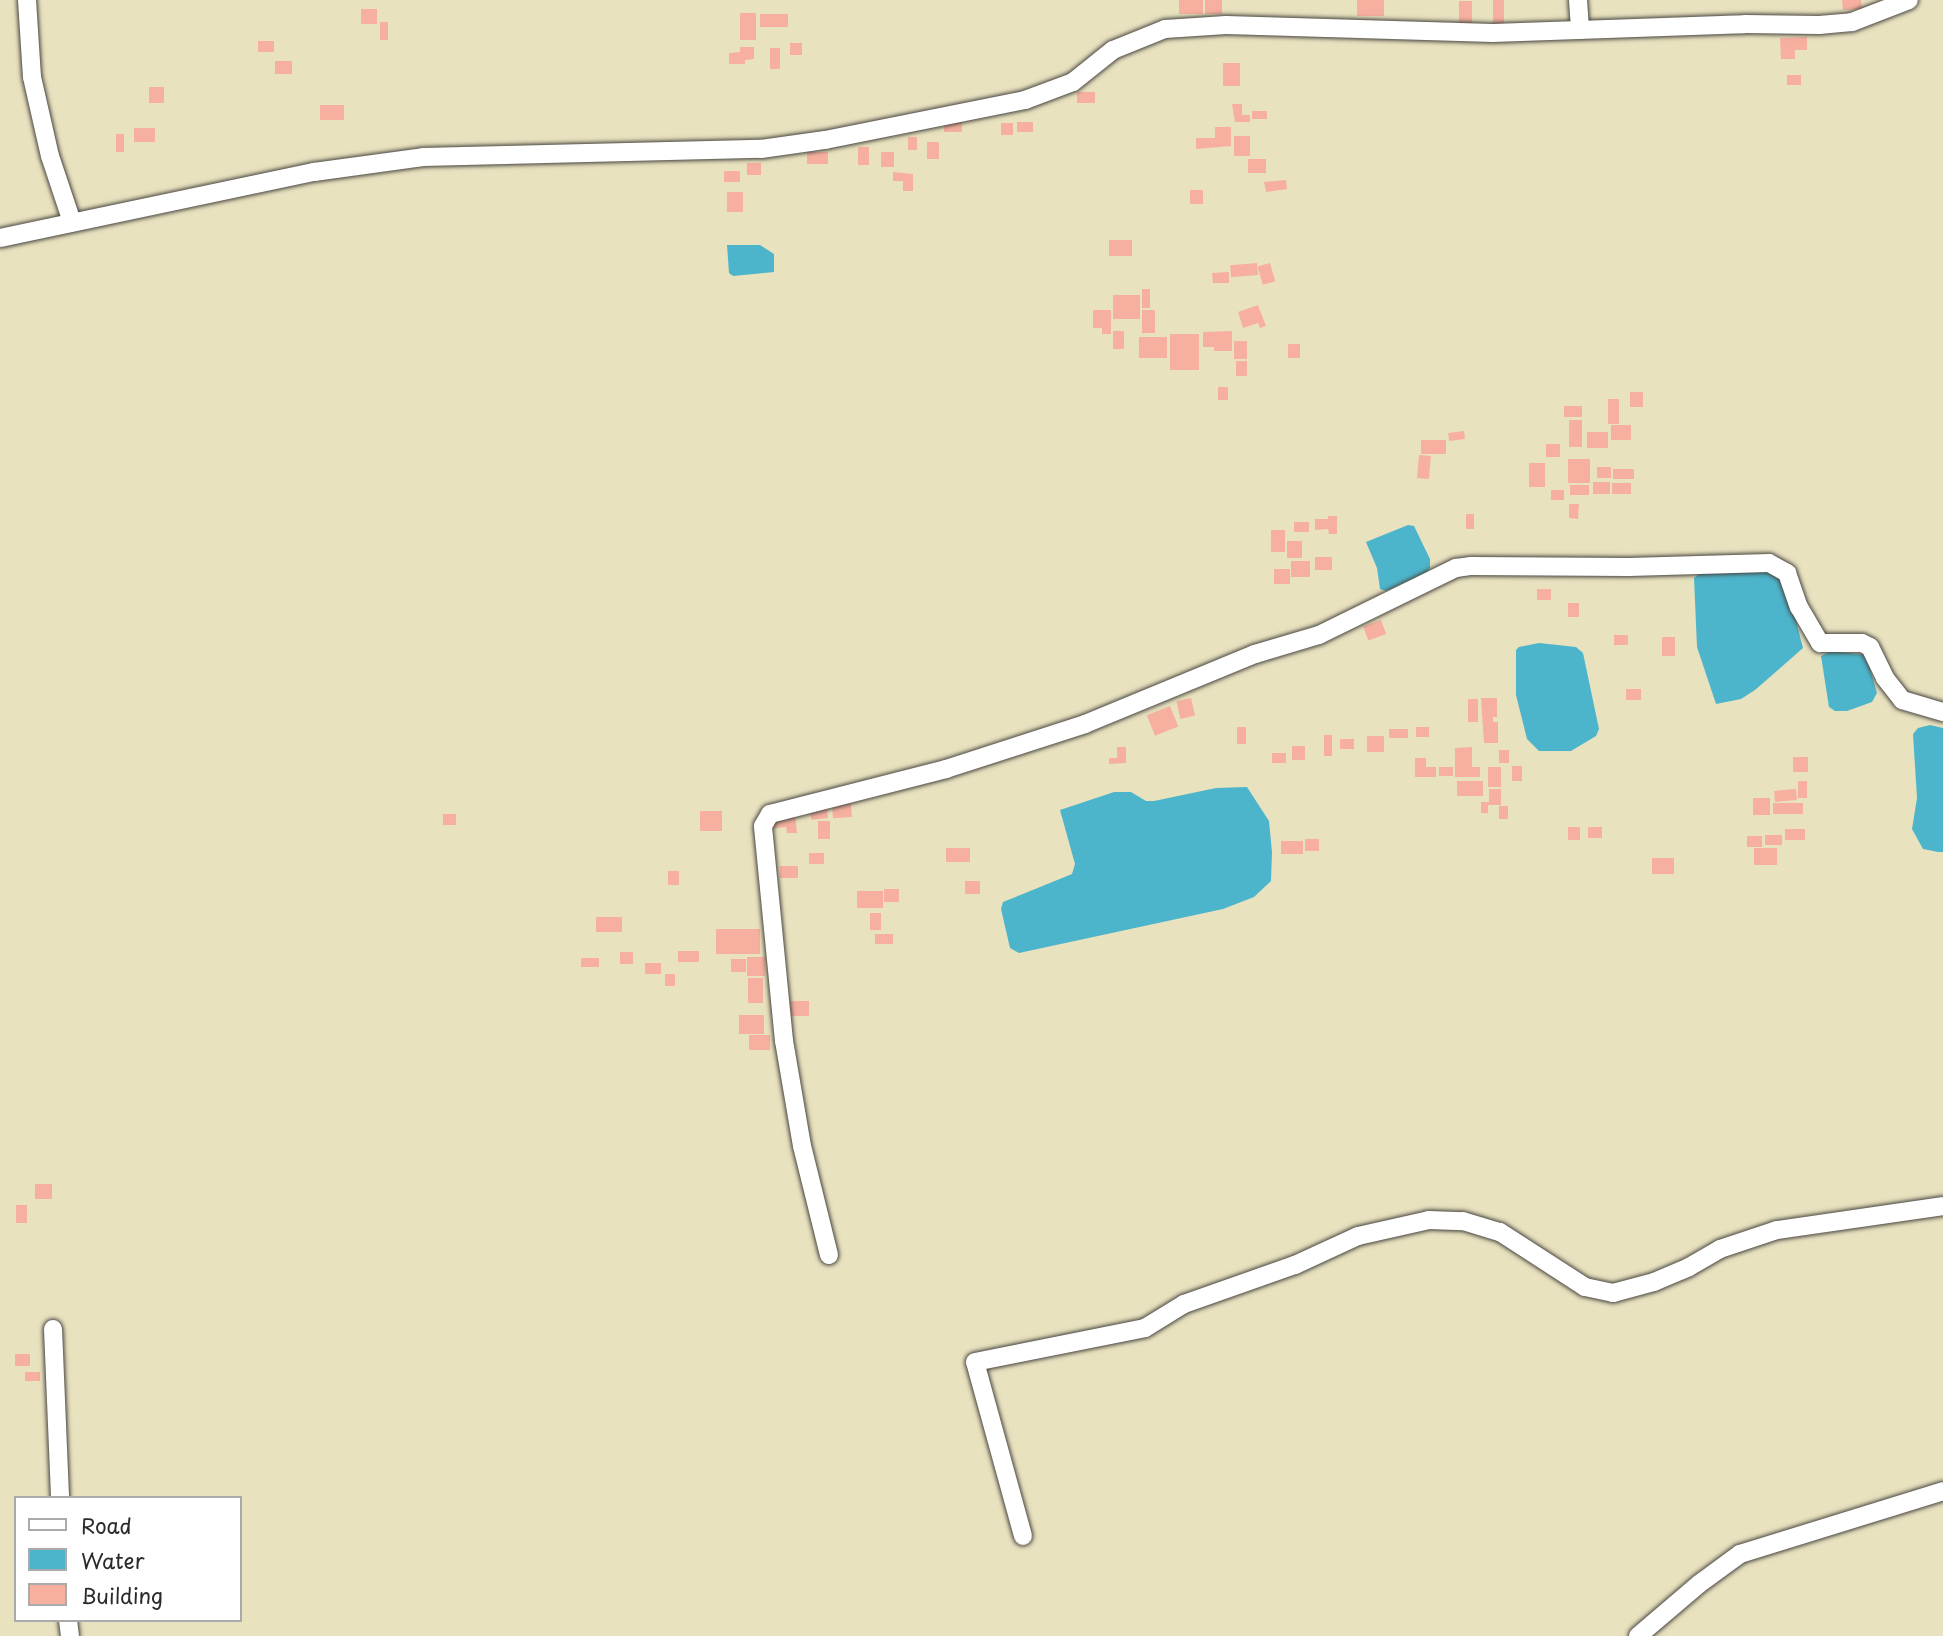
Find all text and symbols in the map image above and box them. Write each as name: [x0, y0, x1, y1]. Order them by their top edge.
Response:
legend: [14, 1496, 242, 1622]
text: Road: [81, 1509, 132, 1541]
text: Water: [81, 1544, 144, 1576]
text: Building: [81, 1579, 163, 1611]

